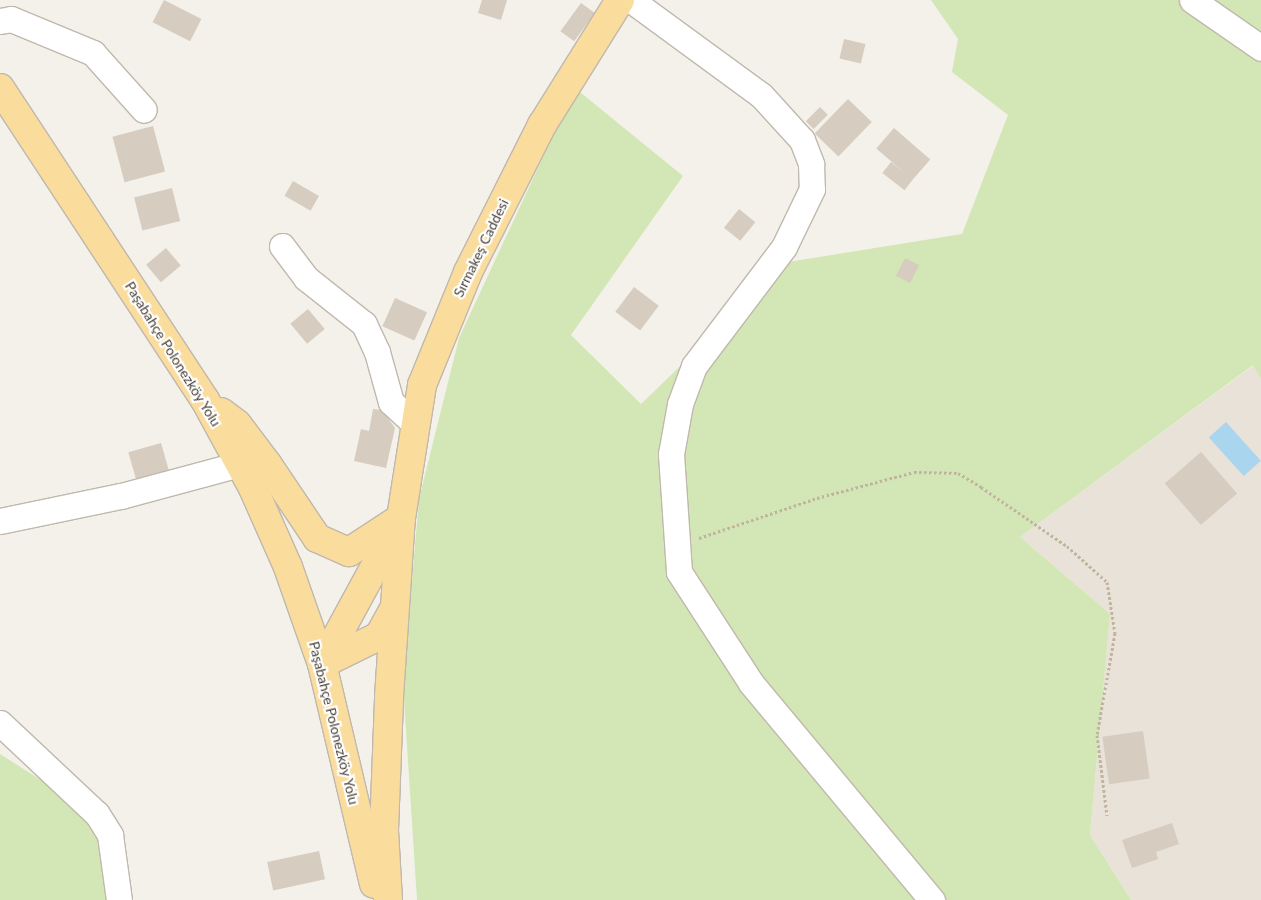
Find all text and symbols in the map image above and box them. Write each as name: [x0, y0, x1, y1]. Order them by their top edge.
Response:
street label: Sırmakeş Caddesi: [450, 196, 512, 300]
street label: Paşabahçe Polonezköy Yolu: [121, 278, 225, 430]
street label: Paşabahçe Polonezköy Yolu: [305, 639, 363, 807]

